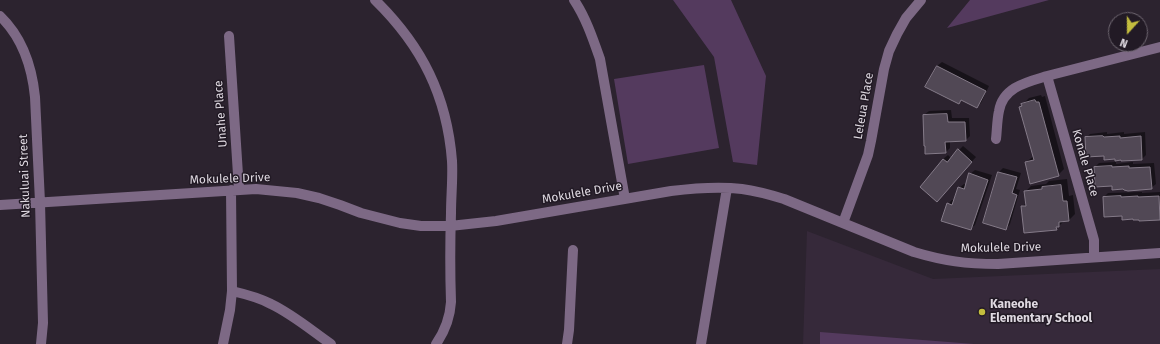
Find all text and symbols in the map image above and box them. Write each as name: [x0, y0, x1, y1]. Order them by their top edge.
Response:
north arrow: [1108, 12, 1148, 52]
text: N: [1118, 35, 1130, 50]
street label: Leleua Place: [851, 71, 877, 141]
street label: Unahe Place: [211, 80, 231, 148]
street label: Konale Place: [1069, 128, 1101, 198]
street label: Nakuluai Street: [16, 134, 34, 218]
street label: Mokulele Drive: [189, 170, 271, 188]
street label: Mokulele Drive: [541, 179, 623, 207]
street label: Mokulele Drive: [961, 240, 1041, 256]
place label: Kaneohe Elementary School: [990, 298, 1092, 326]
marker: Kaneohe Elementary School: [977, 307, 987, 317]

